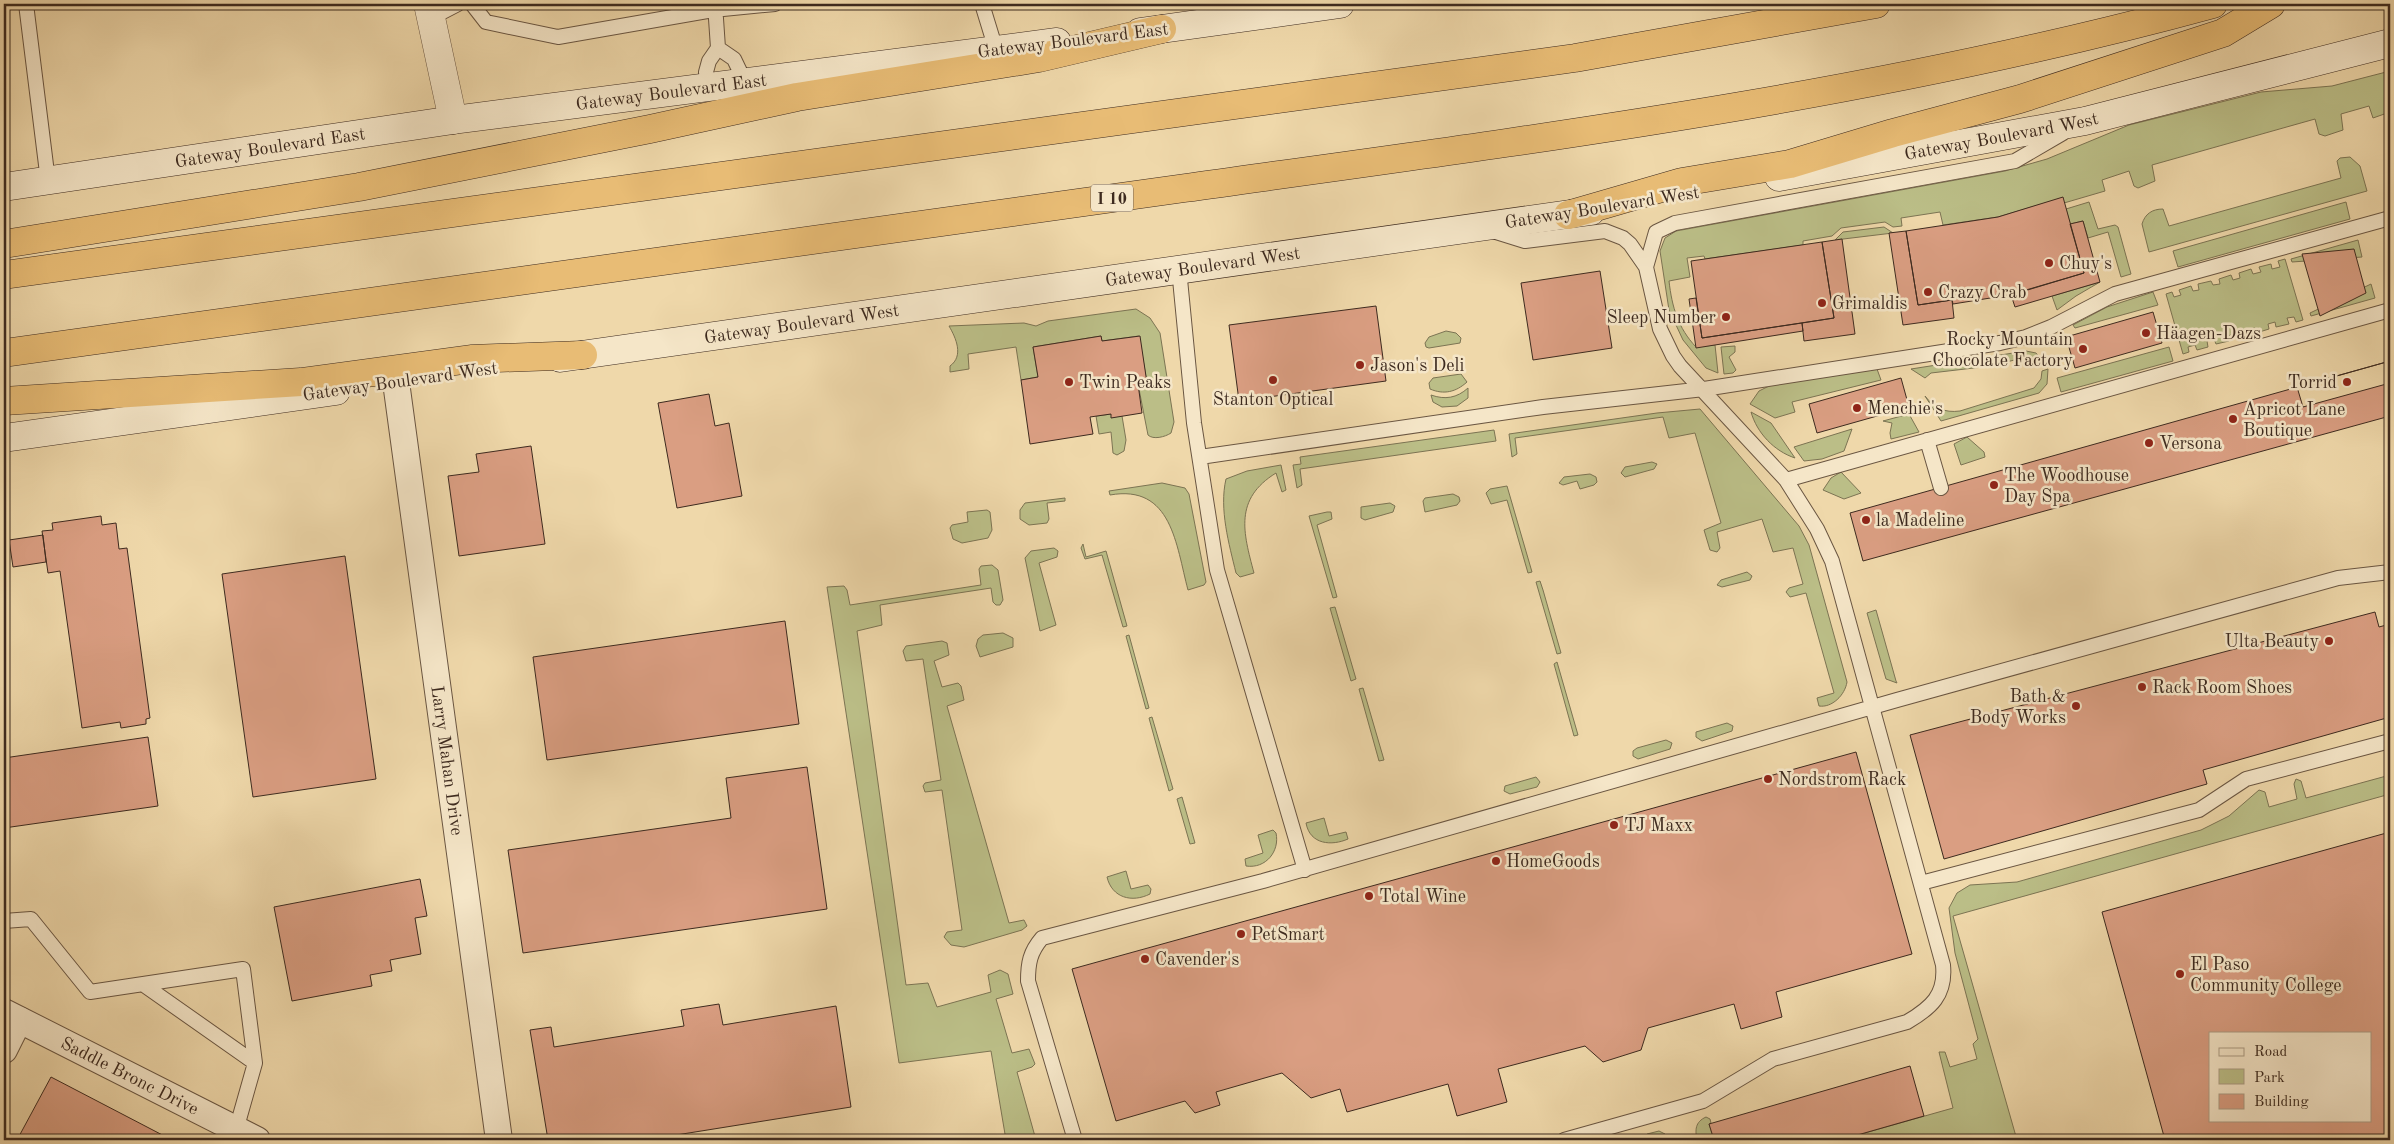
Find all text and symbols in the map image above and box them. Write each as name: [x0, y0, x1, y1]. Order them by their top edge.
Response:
street label: Gateway Boulevard East: [977, 20, 1170, 62]
street label: Gateway Boulevard East: [575, 72, 768, 114]
street label: Gateway Boulevard West: [1903, 110, 2100, 164]
street label: Gateway Boulevard East: [174, 125, 367, 171]
road number: I 10: [1091, 184, 1133, 212]
street label: Gateway Boulevard West: [1504, 184, 1701, 232]
street label: Gateway Boulevard West: [1104, 245, 1301, 290]
place label: Chuy's: [2059, 255, 2112, 273]
marker: Chuy's: [2043, 257, 2055, 269]
place label: Crazy Crab: [1938, 284, 2026, 302]
marker: Crazy Crab: [1922, 286, 1934, 298]
place label: Grimaldis: [1832, 295, 1907, 313]
marker: Grimaldis: [1816, 297, 1828, 309]
street label: Gateway Boulevard West: [703, 302, 900, 347]
place label: Sleep Number: [1606, 309, 1717, 327]
marker: Sleep Number: [1720, 311, 1732, 323]
place label: Häagen-Dazs: [2156, 325, 2261, 343]
marker: Häagen-Dazs: [2140, 327, 2152, 339]
place label: Rocky Mountain Chocolate Factory: [1932, 331, 2073, 370]
marker: Rocky Mountain Chocolate Factory: [2077, 343, 2089, 355]
place label: Jason's Deli: [1370, 357, 1464, 375]
street label: Gateway Boulevard West: [302, 359, 499, 405]
marker: Jason's Deli: [1354, 359, 1366, 371]
place label: Twin Peaks: [1079, 374, 1171, 392]
marker: Stanton Optical: [1267, 374, 1279, 386]
place label: Torrid: [2287, 374, 2337, 392]
marker: Twin Peaks: [1063, 376, 1075, 388]
marker: Torrid: [2341, 376, 2353, 388]
place label: Stanton Optical: [1213, 391, 1334, 409]
place label: Menchie's: [1867, 400, 1943, 418]
place label: Apricot Lane Boutique: [2243, 401, 2345, 440]
marker: Menchie's: [1851, 402, 1863, 414]
marker: Apricot Lane Boutique: [2227, 413, 2239, 425]
place label: Versona: [2159, 435, 2222, 453]
marker: Versona: [2143, 437, 2155, 449]
place label: The Woodhouse Day Spa: [2004, 467, 2129, 506]
marker: The Woodhouse Day Spa: [1988, 479, 2000, 491]
place label: la Madeline: [1876, 512, 1964, 530]
marker: la Madeline: [1860, 514, 1872, 526]
place label: Ulta Beauty: [2225, 633, 2319, 651]
marker: Ulta Beauty: [2323, 635, 2335, 647]
place label: Rack Room Shoes: [2152, 679, 2292, 697]
marker: Rack Room Shoes: [2136, 681, 2148, 693]
street label: Larry Mahan Drive: [427, 685, 466, 837]
place label: Bath & Body Works: [1970, 688, 2066, 727]
marker: Bath & Body Works: [2070, 700, 2082, 712]
place label: Nordstrom Rack: [1778, 771, 1906, 789]
marker: Nordstrom Rack: [1762, 773, 1774, 785]
place label: TJ Maxx: [1624, 817, 1693, 835]
marker: TJ Maxx: [1608, 819, 1620, 831]
place label: HomeGoods: [1506, 853, 1600, 871]
marker: HomeGoods: [1490, 855, 1502, 867]
place label: Total Wine: [1379, 888, 1466, 906]
marker: Total Wine: [1363, 890, 1375, 902]
place label: PetSmart: [1251, 926, 1325, 944]
marker: PetSmart: [1235, 928, 1247, 940]
place label: Cavender's: [1155, 951, 1239, 969]
marker: Cavender's: [1139, 953, 1151, 965]
place label: El Paso Community College: [2190, 956, 2342, 995]
marker: El Paso Community College: [2174, 968, 2186, 980]
legend: [2209, 1032, 2372, 1122]
street label: Saddle Bronc Drive: [58, 1034, 201, 1119]
text: Road: [2254, 1045, 2288, 1060]
text: Park: [2254, 1071, 2285, 1086]
text: Building: [2254, 1095, 2309, 1110]

